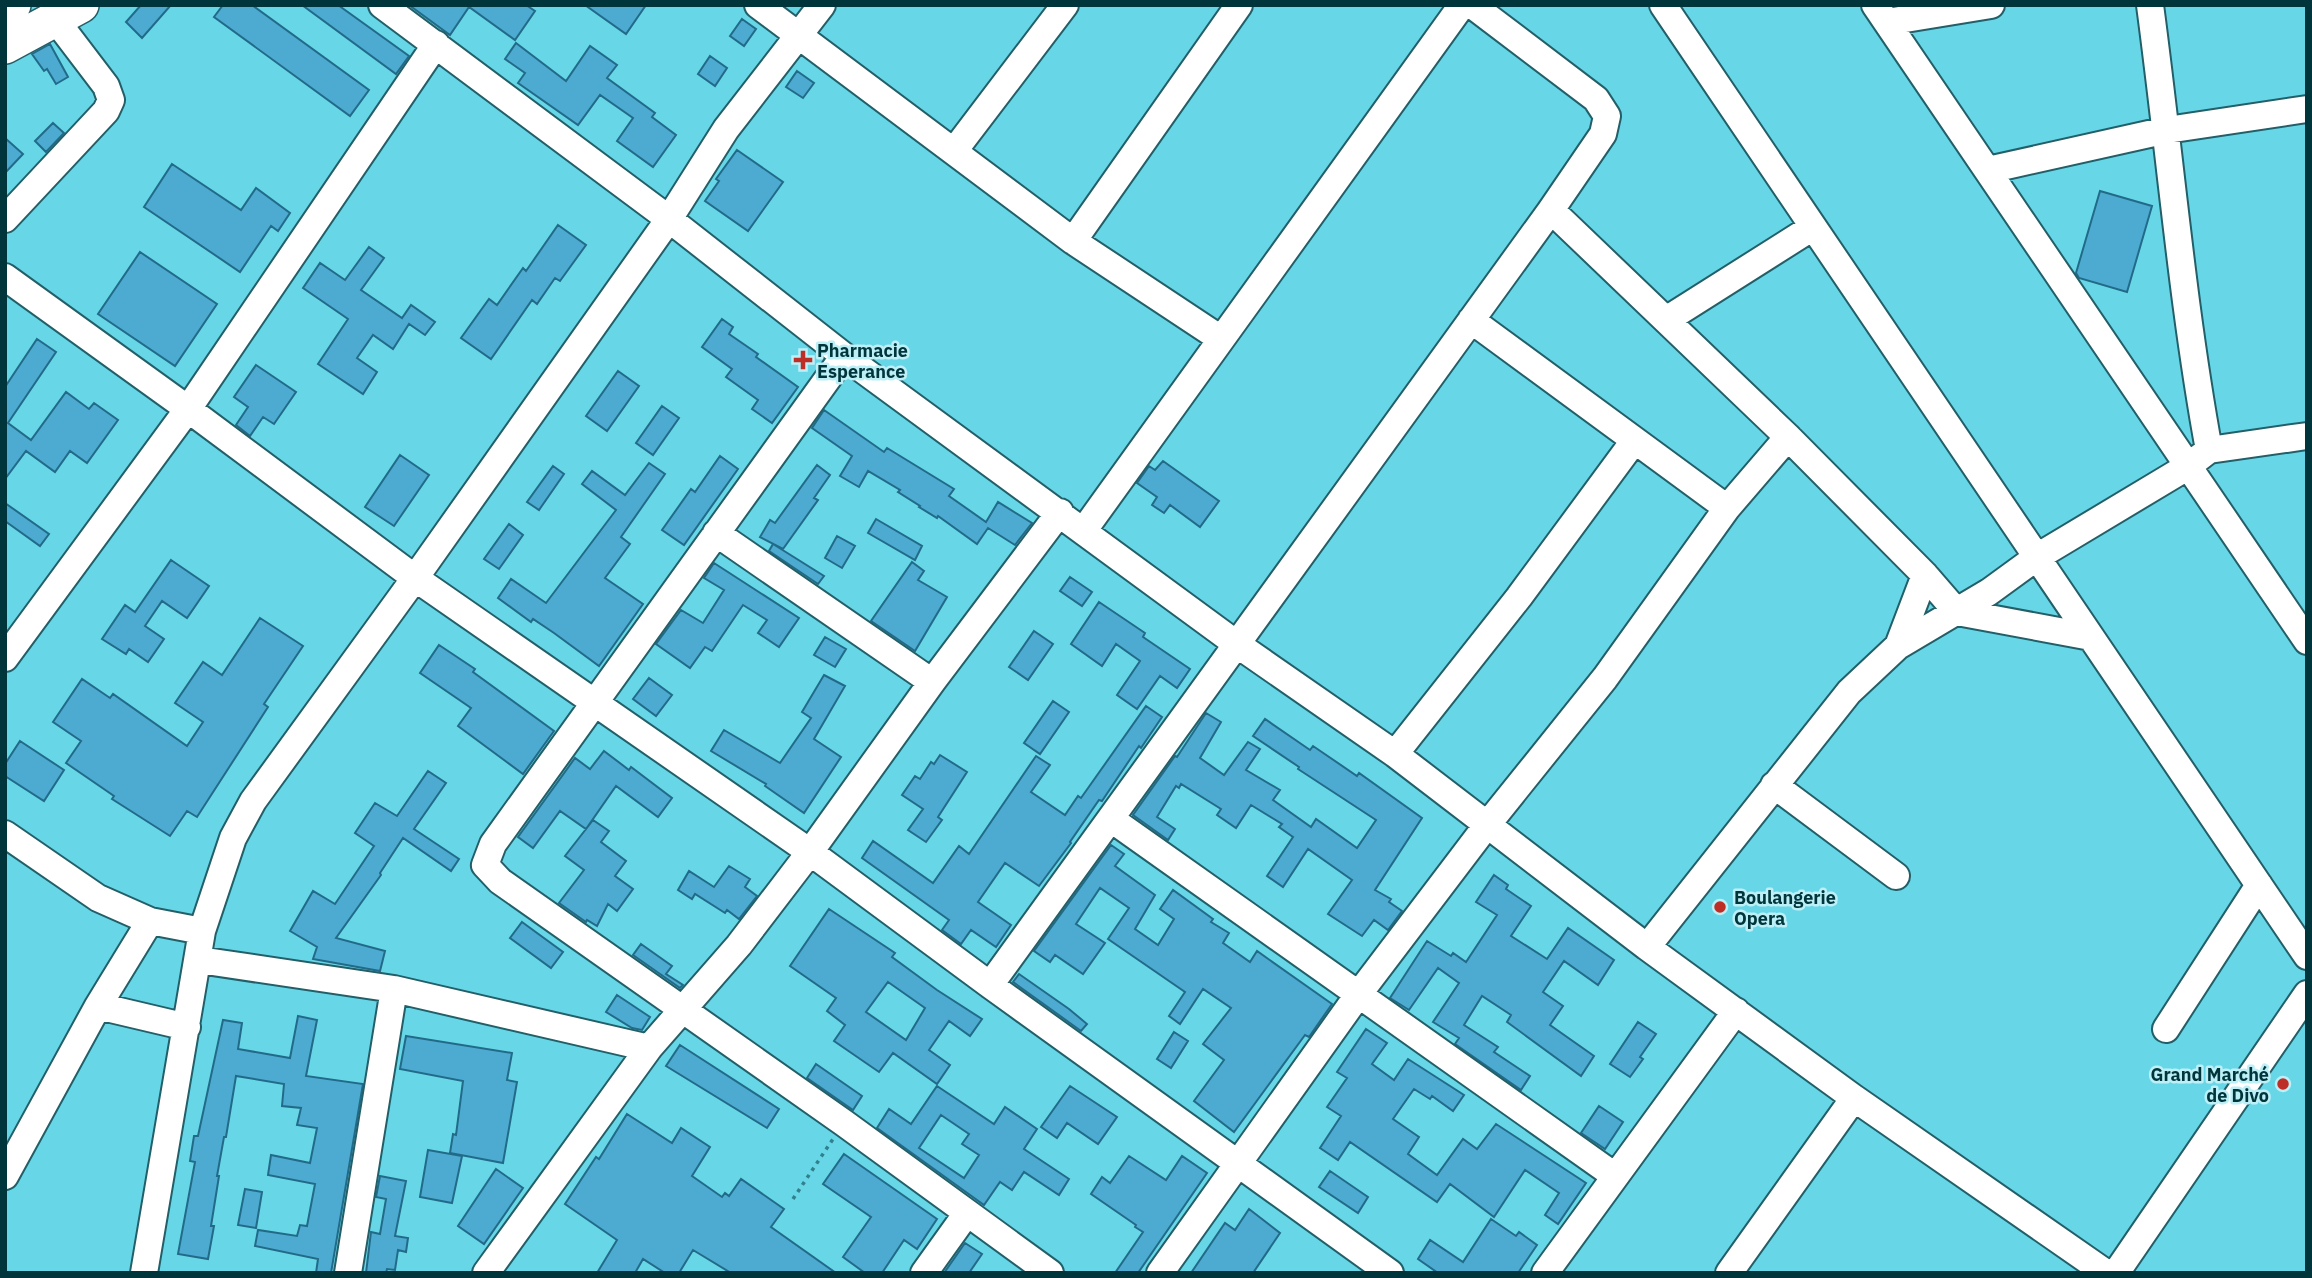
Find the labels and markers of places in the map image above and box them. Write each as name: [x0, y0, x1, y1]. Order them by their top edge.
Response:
place label: Pharmacie Esperance: [817, 339, 908, 383]
marker: Pharmacie Esperance: [795, 352, 811, 368]
place label: Boulangerie Opera: [1734, 886, 1836, 930]
marker: Boulangerie Opera: [1712, 899, 1728, 915]
place label: Grand Marché de Divo: [2151, 1063, 2269, 1107]
marker: Grand Marché de Divo: [2275, 1076, 2291, 1092]

